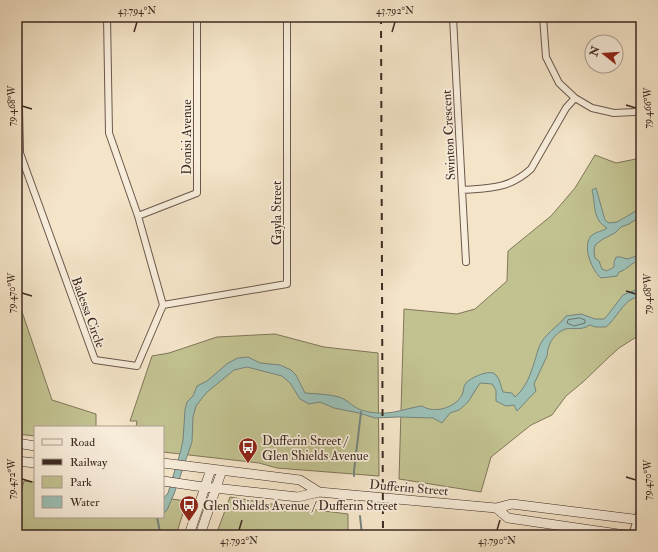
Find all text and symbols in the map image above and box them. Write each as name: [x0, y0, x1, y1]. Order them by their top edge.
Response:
text: 43.794°N: [118, 5, 156, 17]
text: 43.792°N: [376, 5, 414, 17]
north arrow: [584, 34, 624, 74]
text: N: [587, 44, 603, 59]
text: 79.468°W: [6, 85, 18, 126]
text: 79.466°W: [642, 87, 654, 128]
street label: Swinton Crescent: [439, 89, 459, 181]
street label: Donisi Avenue: [179, 99, 195, 175]
street label: Gayla Street: [269, 181, 286, 245]
text: 79.470°W: [6, 272, 18, 313]
text: 79.468°W: [642, 273, 654, 314]
street label: Badessa Circle: [68, 275, 108, 351]
legend: [34, 426, 164, 518]
place label: Dufferin Street / Glen Shields Avenue: [262, 433, 369, 464]
text: Road: [70, 435, 95, 450]
bus stop icon: Dufferin Street / Glen Shields Avenue: [237, 436, 259, 464]
text: Railway: [70, 455, 108, 470]
text: 79.472°W: [6, 458, 18, 499]
text: 79.470°W: [642, 459, 654, 500]
text: Park: [70, 475, 92, 490]
street label: Dufferin Street: [369, 477, 449, 499]
bus stop icon: Glen Shields Avenue / Dufferin Street: [178, 494, 200, 522]
text: Water: [69, 495, 100, 510]
place label: Glen Shields Avenue / Dufferin Street: [203, 498, 398, 514]
text: 43.792°N: [220, 535, 258, 547]
text: 43.790°N: [478, 535, 516, 547]

